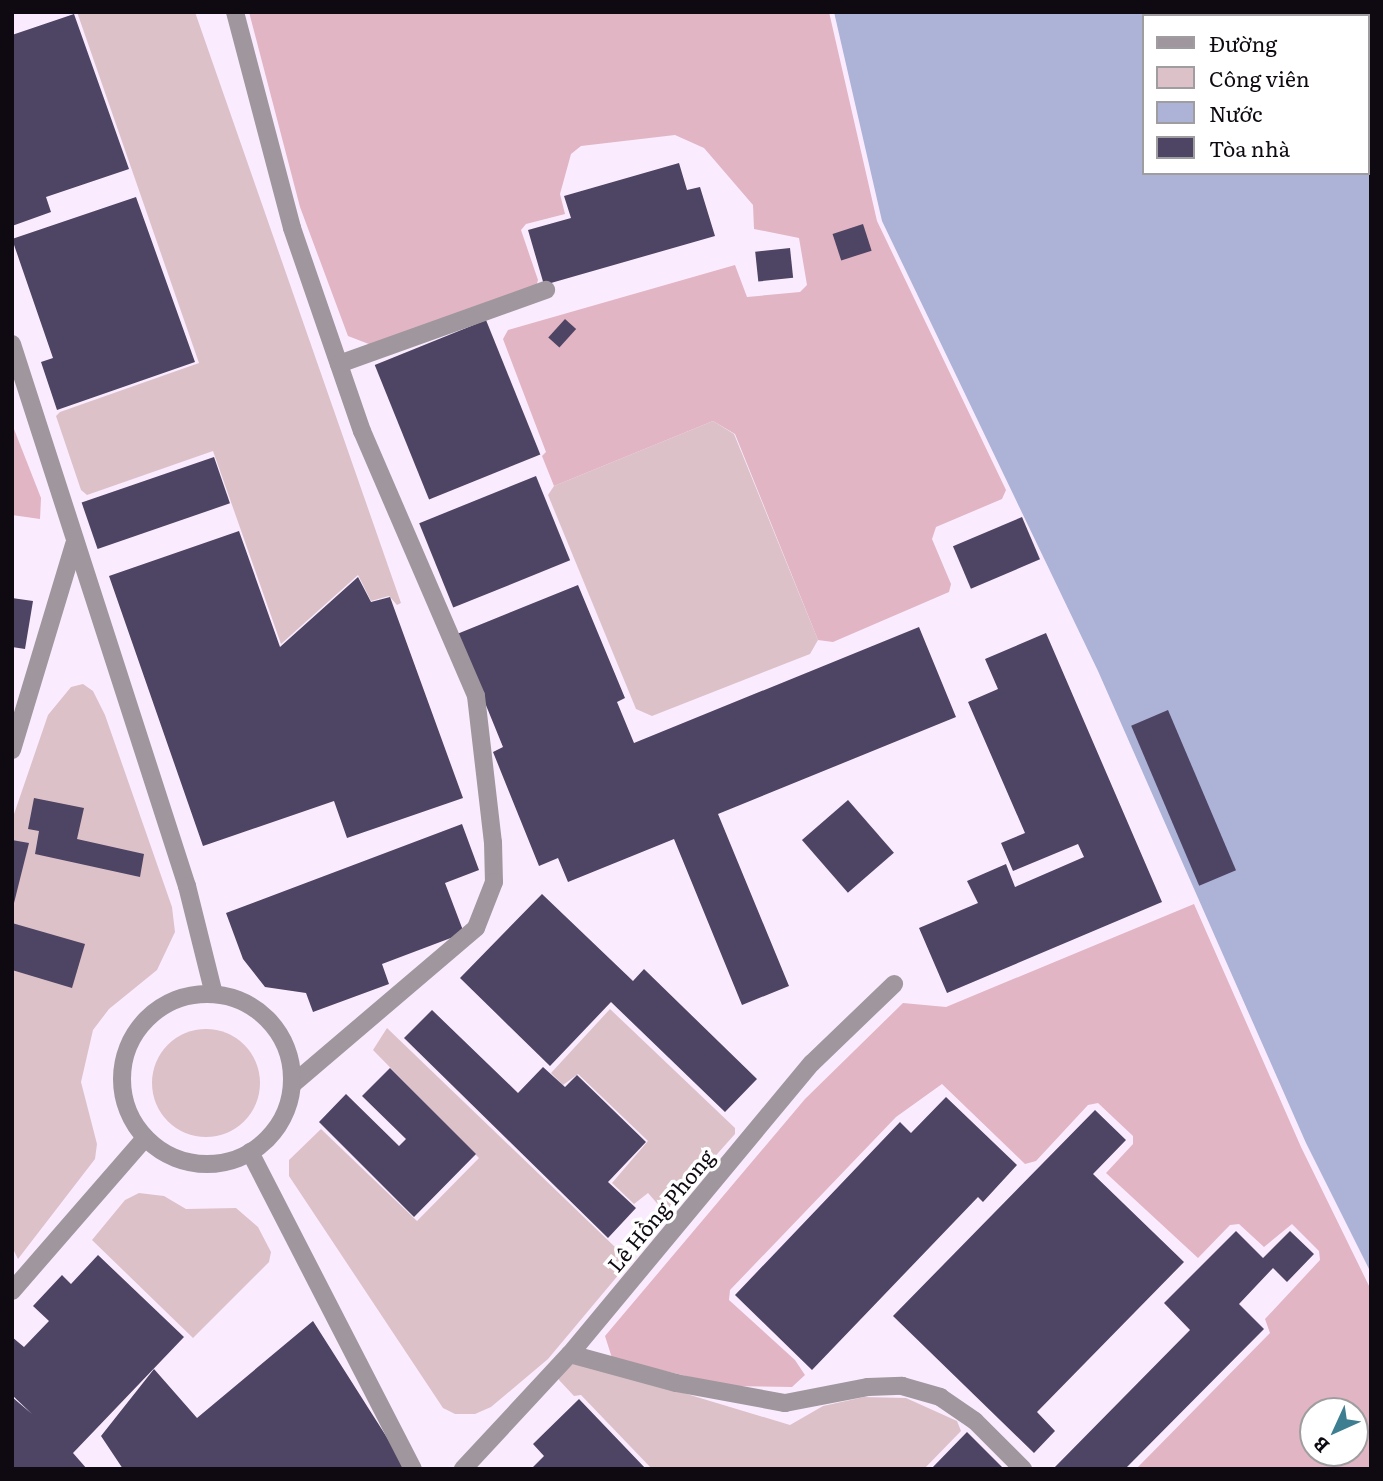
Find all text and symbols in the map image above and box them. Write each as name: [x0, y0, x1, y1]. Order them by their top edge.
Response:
legend: [1142, 14, 1369, 175]
text: Đường: [1209, 27, 1277, 58]
text: Công viên: [1209, 62, 1310, 93]
text: Nước: [1209, 97, 1262, 128]
text: Tòa nhà: [1209, 132, 1290, 163]
street label: Lê Hồng Phong: [602, 1144, 718, 1276]
north arrow: [1299, 1397, 1369, 1467]
text: B: [1306, 1431, 1335, 1460]

